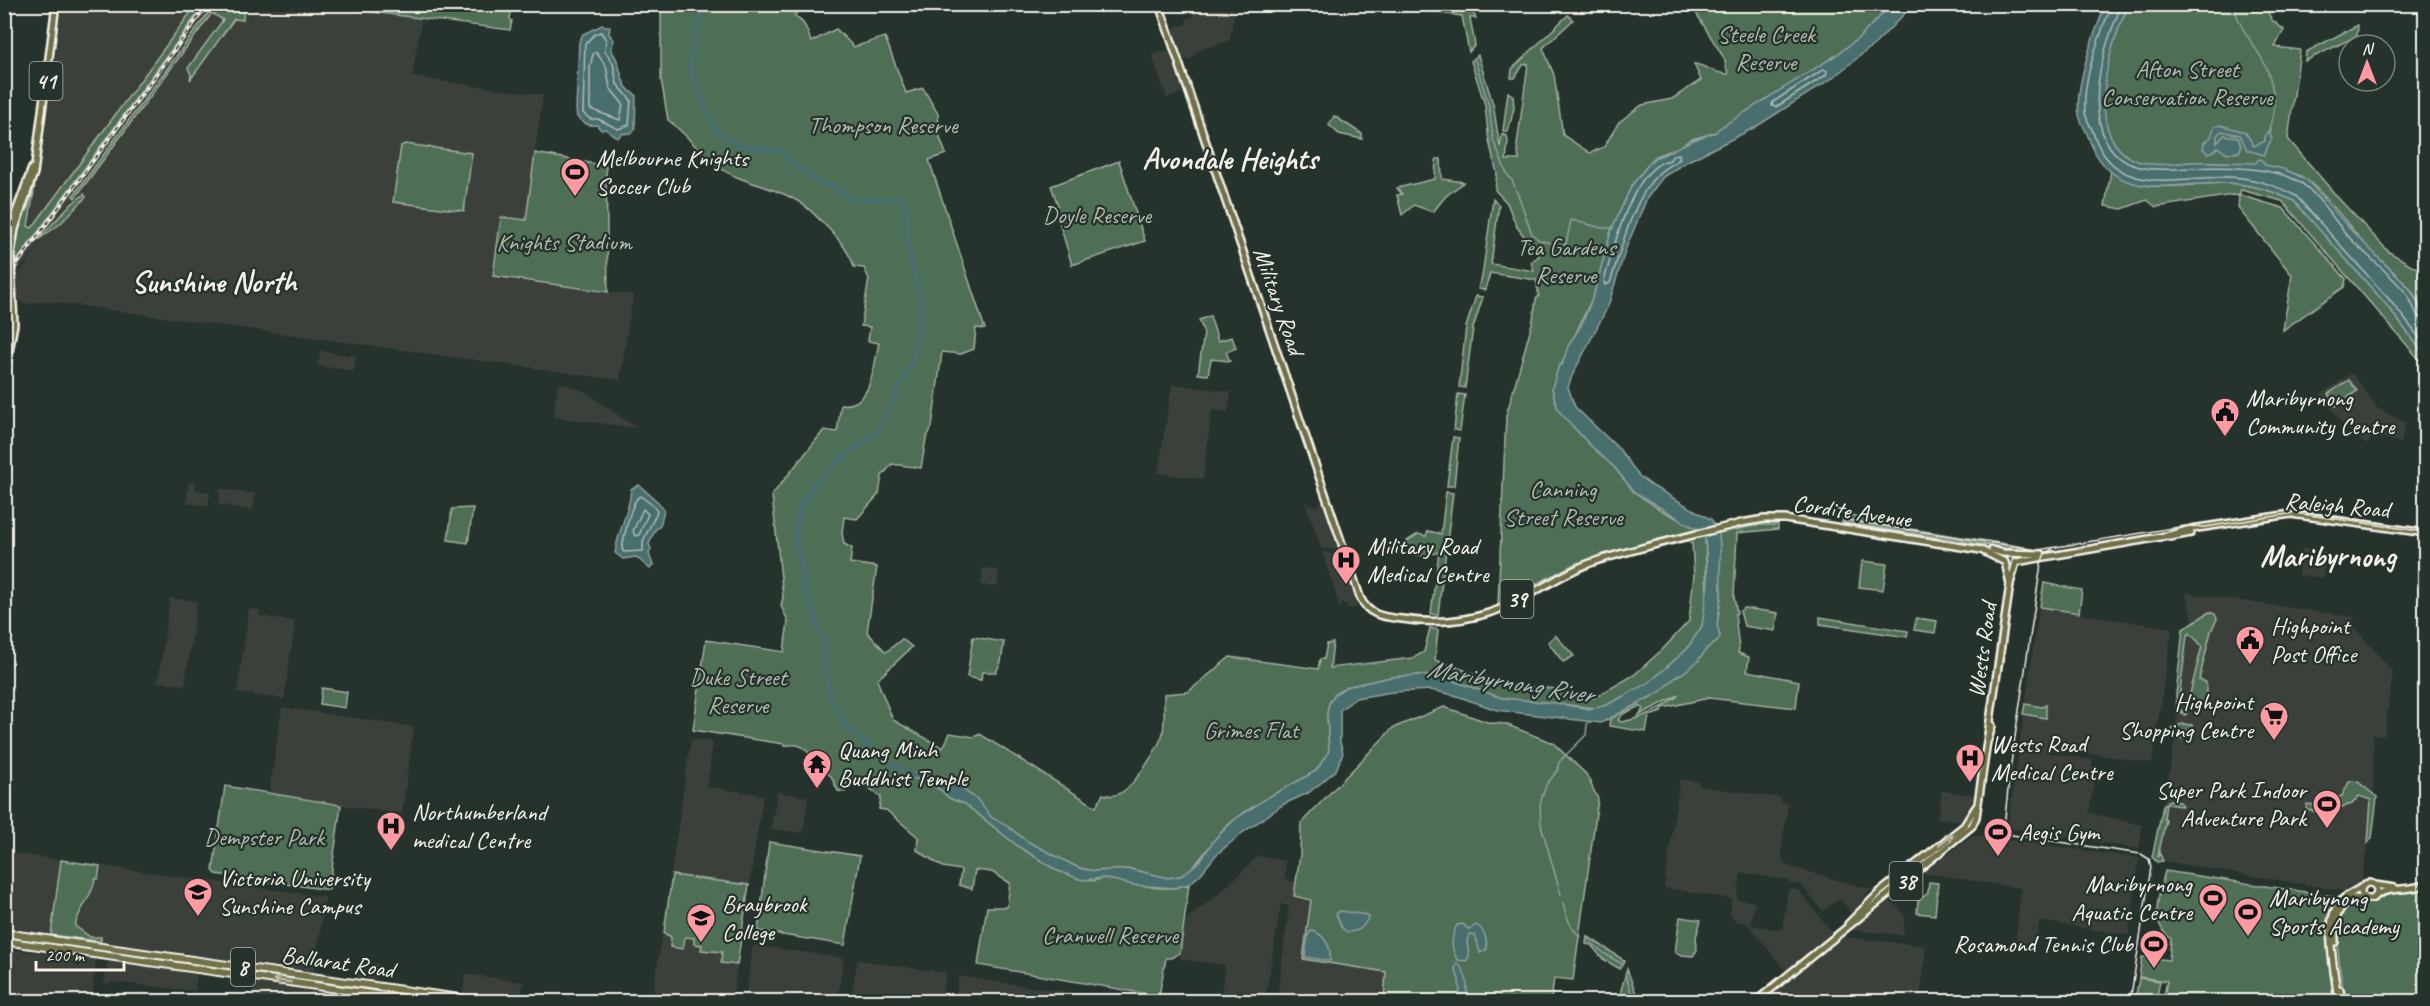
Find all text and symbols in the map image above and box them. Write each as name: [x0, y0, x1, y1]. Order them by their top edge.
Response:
park label: Steele Creek Reserve: [1717, 19, 1817, 77]
north arrow: [2337, 33, 2397, 93]
text: N: [2362, 39, 2375, 59]
park label: Afton Street Conservation Reserve: [2101, 54, 2275, 112]
road number: 41: [30, 62, 63, 100]
park label: Thompson Reserve: [809, 110, 960, 140]
district label: Avondale Heights: [1142, 140, 1321, 178]
place label: Melbourne Knights Soccer Club: [596, 143, 750, 201]
sports icon: Melbourne Knights Soccer Club: [559, 156, 591, 198]
park label: Doyle Reserve: [1043, 200, 1153, 230]
park label: Knights Stadium: [496, 227, 633, 257]
park label: Tea Gardens Reserve: [1517, 232, 1618, 290]
street label: Military Road: [1247, 244, 1312, 362]
district label: Sunshine North: [132, 263, 298, 301]
place label: Maribyrnong Community Centre: [2246, 383, 2397, 441]
public building icon: Maribyrnong Community Centre: [2209, 396, 2241, 438]
park label: Canning Street Reserve: [1504, 474, 1625, 532]
street label: Raleigh Road: [2283, 485, 2394, 525]
street label: Cordite Avenue: [1791, 488, 1915, 534]
place label: Military Road Medical Centre: [1367, 531, 1491, 589]
district label: Maribyrnong: [2260, 537, 2398, 575]
hospital icon: Military Road Medical Centre: [1330, 544, 1362, 586]
road number: 39: [1500, 580, 1534, 618]
street label: Wests Road: [1961, 597, 2004, 699]
place label: Highpoint Post Office: [2271, 611, 2358, 669]
public building icon: Highpoint Post Office: [2234, 624, 2266, 666]
water label: Maribyrnong River: [1425, 652, 1600, 712]
park label: Duke Street Reserve: [689, 662, 789, 720]
place label: Highpoint Shopping Centre: [2119, 687, 2255, 745]
supermarket icon: Highpoint Shopping Centre: [2258, 700, 2290, 742]
park label: Grimes Flat: [1204, 715, 1300, 745]
place label: Wests Road Medical Centre: [1991, 729, 2115, 787]
place label: Quang Minh Buddhist Temple: [838, 735, 969, 793]
hospital icon: Wests Road Medical Centre: [1954, 742, 1986, 784]
temple icon: Quang Minh Buddhist Temple: [801, 748, 833, 790]
place label: Super Park Indoor Adventure Park: [2156, 775, 2308, 833]
sports icon: Super Park Indoor Adventure Park: [2311, 788, 2343, 830]
place label: Northumberland medical Centre: [412, 797, 550, 855]
hospital icon: Northumberland medical Centre: [375, 810, 407, 852]
sports icon: Aegis Gym: [1982, 816, 2014, 858]
place label: Aegis Gym: [2019, 817, 2102, 847]
park label: Dempster Park: [204, 822, 326, 852]
one-way arrow: [1938, 832, 1954, 845]
road number: 38: [1890, 862, 1922, 900]
place label: Victoria University Sunshine Campus: [219, 863, 371, 921]
place label: Maribyrnong Aquatic Centre: [2071, 869, 2194, 927]
school or university icon: Victoria University Sunshine Campus: [182, 876, 214, 918]
sports icon: Maribyrnong Aquatic Centre: [2197, 882, 2229, 924]
place label: Maribynong Sports Academy: [2269, 883, 2400, 941]
place label: Braybrook College: [722, 889, 809, 947]
sports icon: Maribynong Sports Academy: [2232, 896, 2264, 938]
school or university icon: Braybrook College: [685, 902, 717, 944]
park label: Cranwell Reserve: [1042, 920, 1180, 950]
sports icon: Rosamond Tennis Club: [2138, 928, 2170, 970]
place label: Rosamond Tennis Club: [1953, 929, 2135, 959]
scale bar: [36, 934, 124, 972]
street label: Ballarat Road: [280, 939, 400, 985]
text: 200 m: [45, 944, 86, 966]
road number: 8: [231, 948, 255, 986]
one-way arrow: [272, 976, 292, 987]

